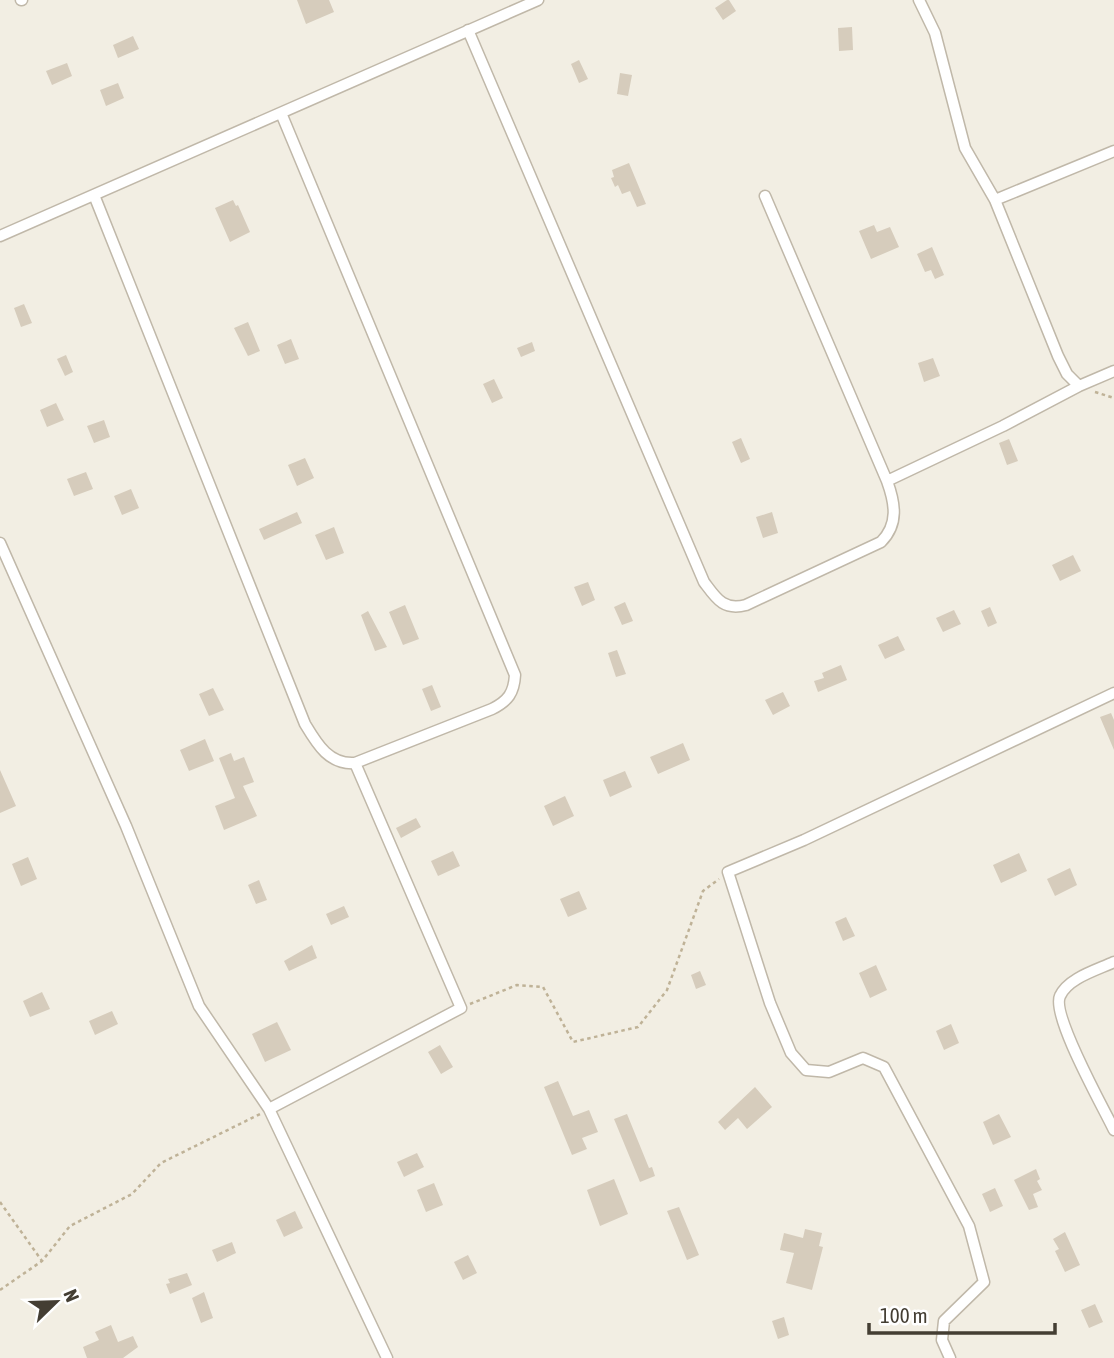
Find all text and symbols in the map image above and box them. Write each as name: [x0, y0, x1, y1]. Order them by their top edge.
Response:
north arrow: [21, 1267, 91, 1337]
text: N: [59, 1286, 84, 1305]
scale bar: [869, 1292, 1054, 1336]
text: 100 m: [880, 1303, 928, 1327]

